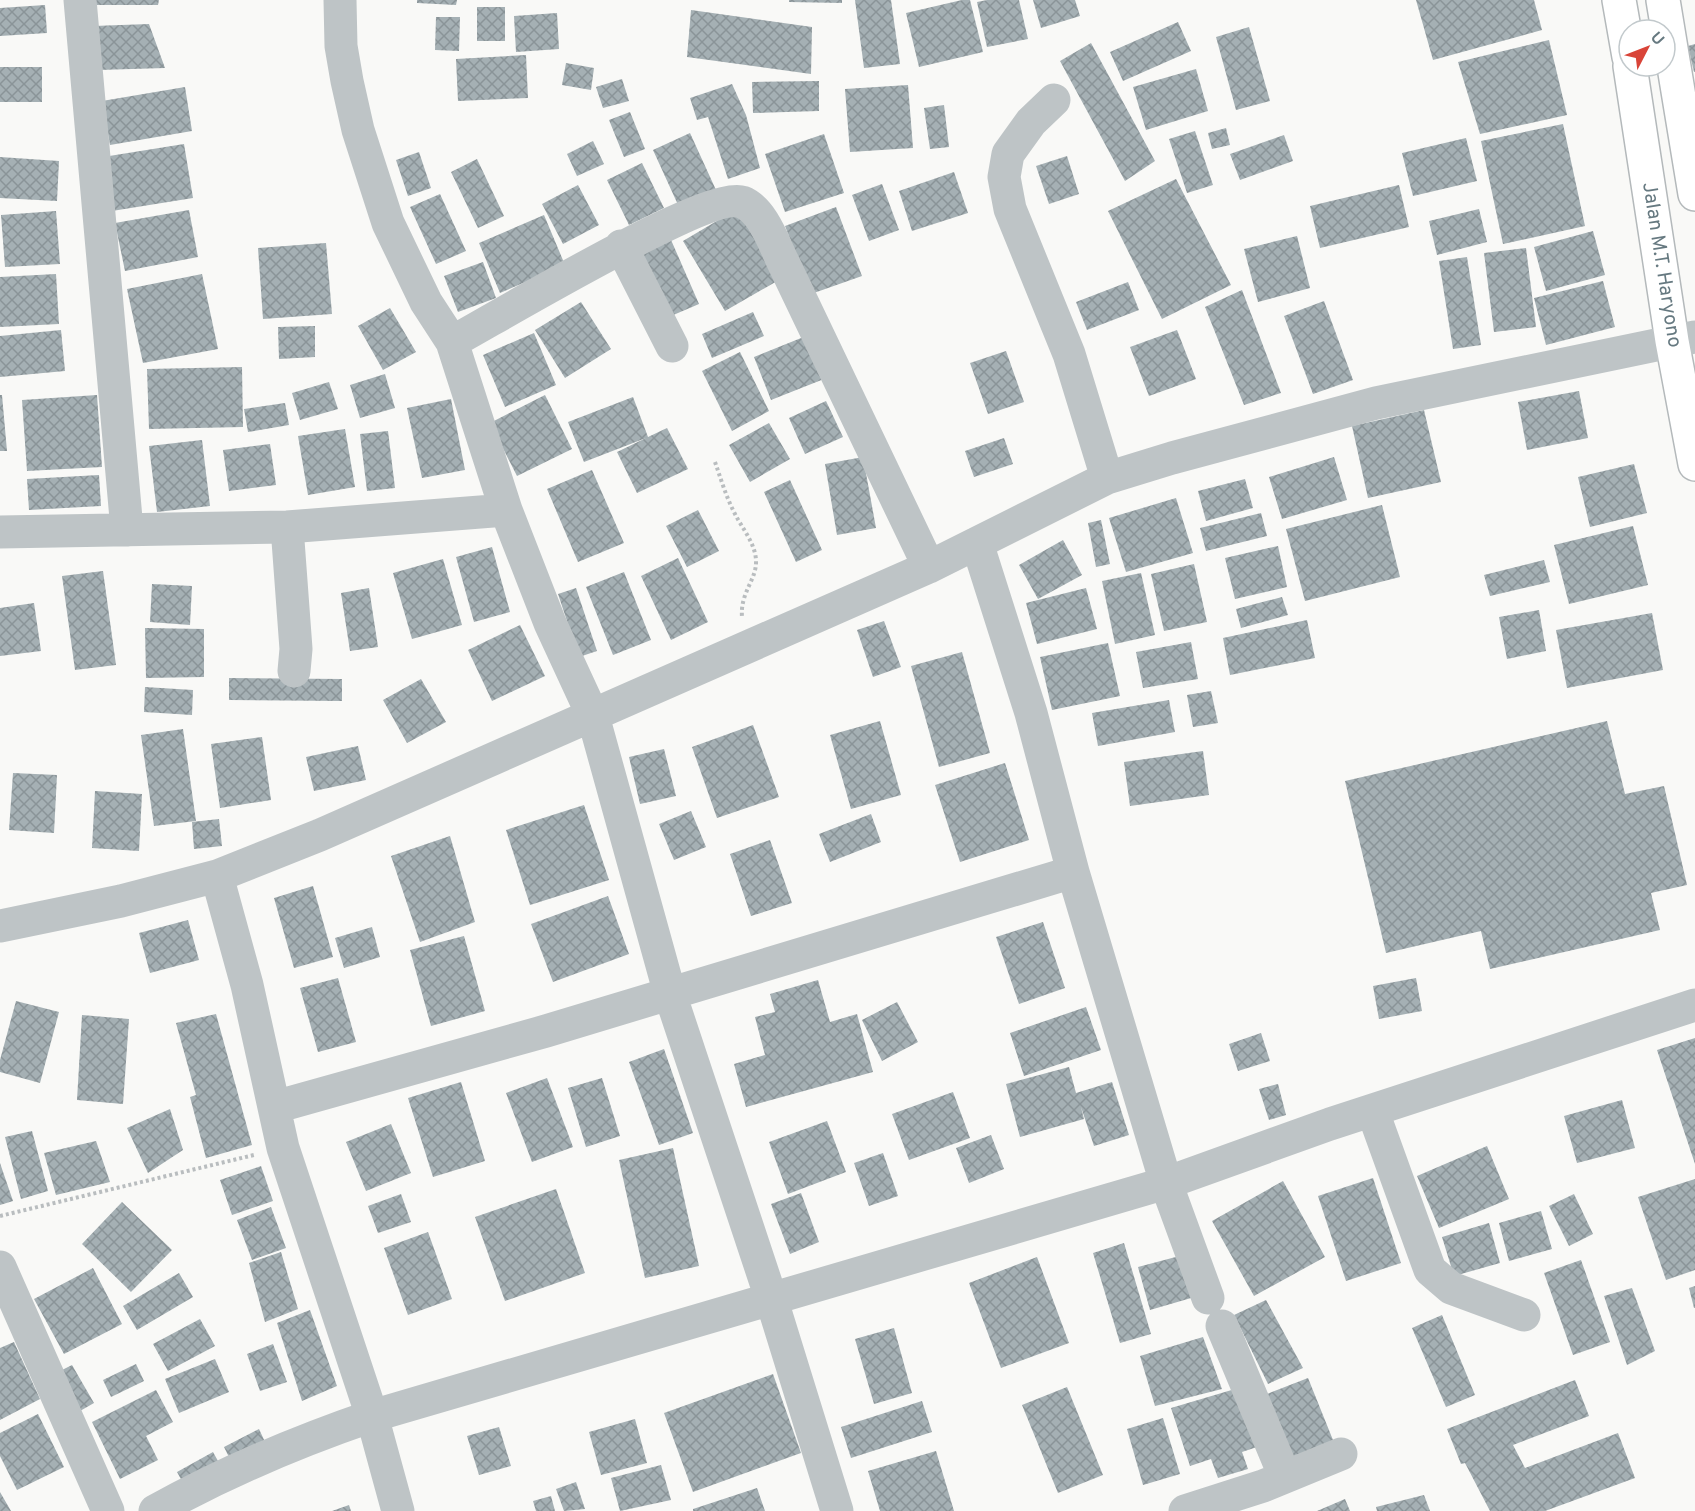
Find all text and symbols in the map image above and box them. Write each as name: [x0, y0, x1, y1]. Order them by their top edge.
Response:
north arrow: [1617, 18, 1677, 78]
text: U: [1645, 28, 1668, 50]
street label: Jalan M.T. Haryono: [1635, 180, 1687, 350]

